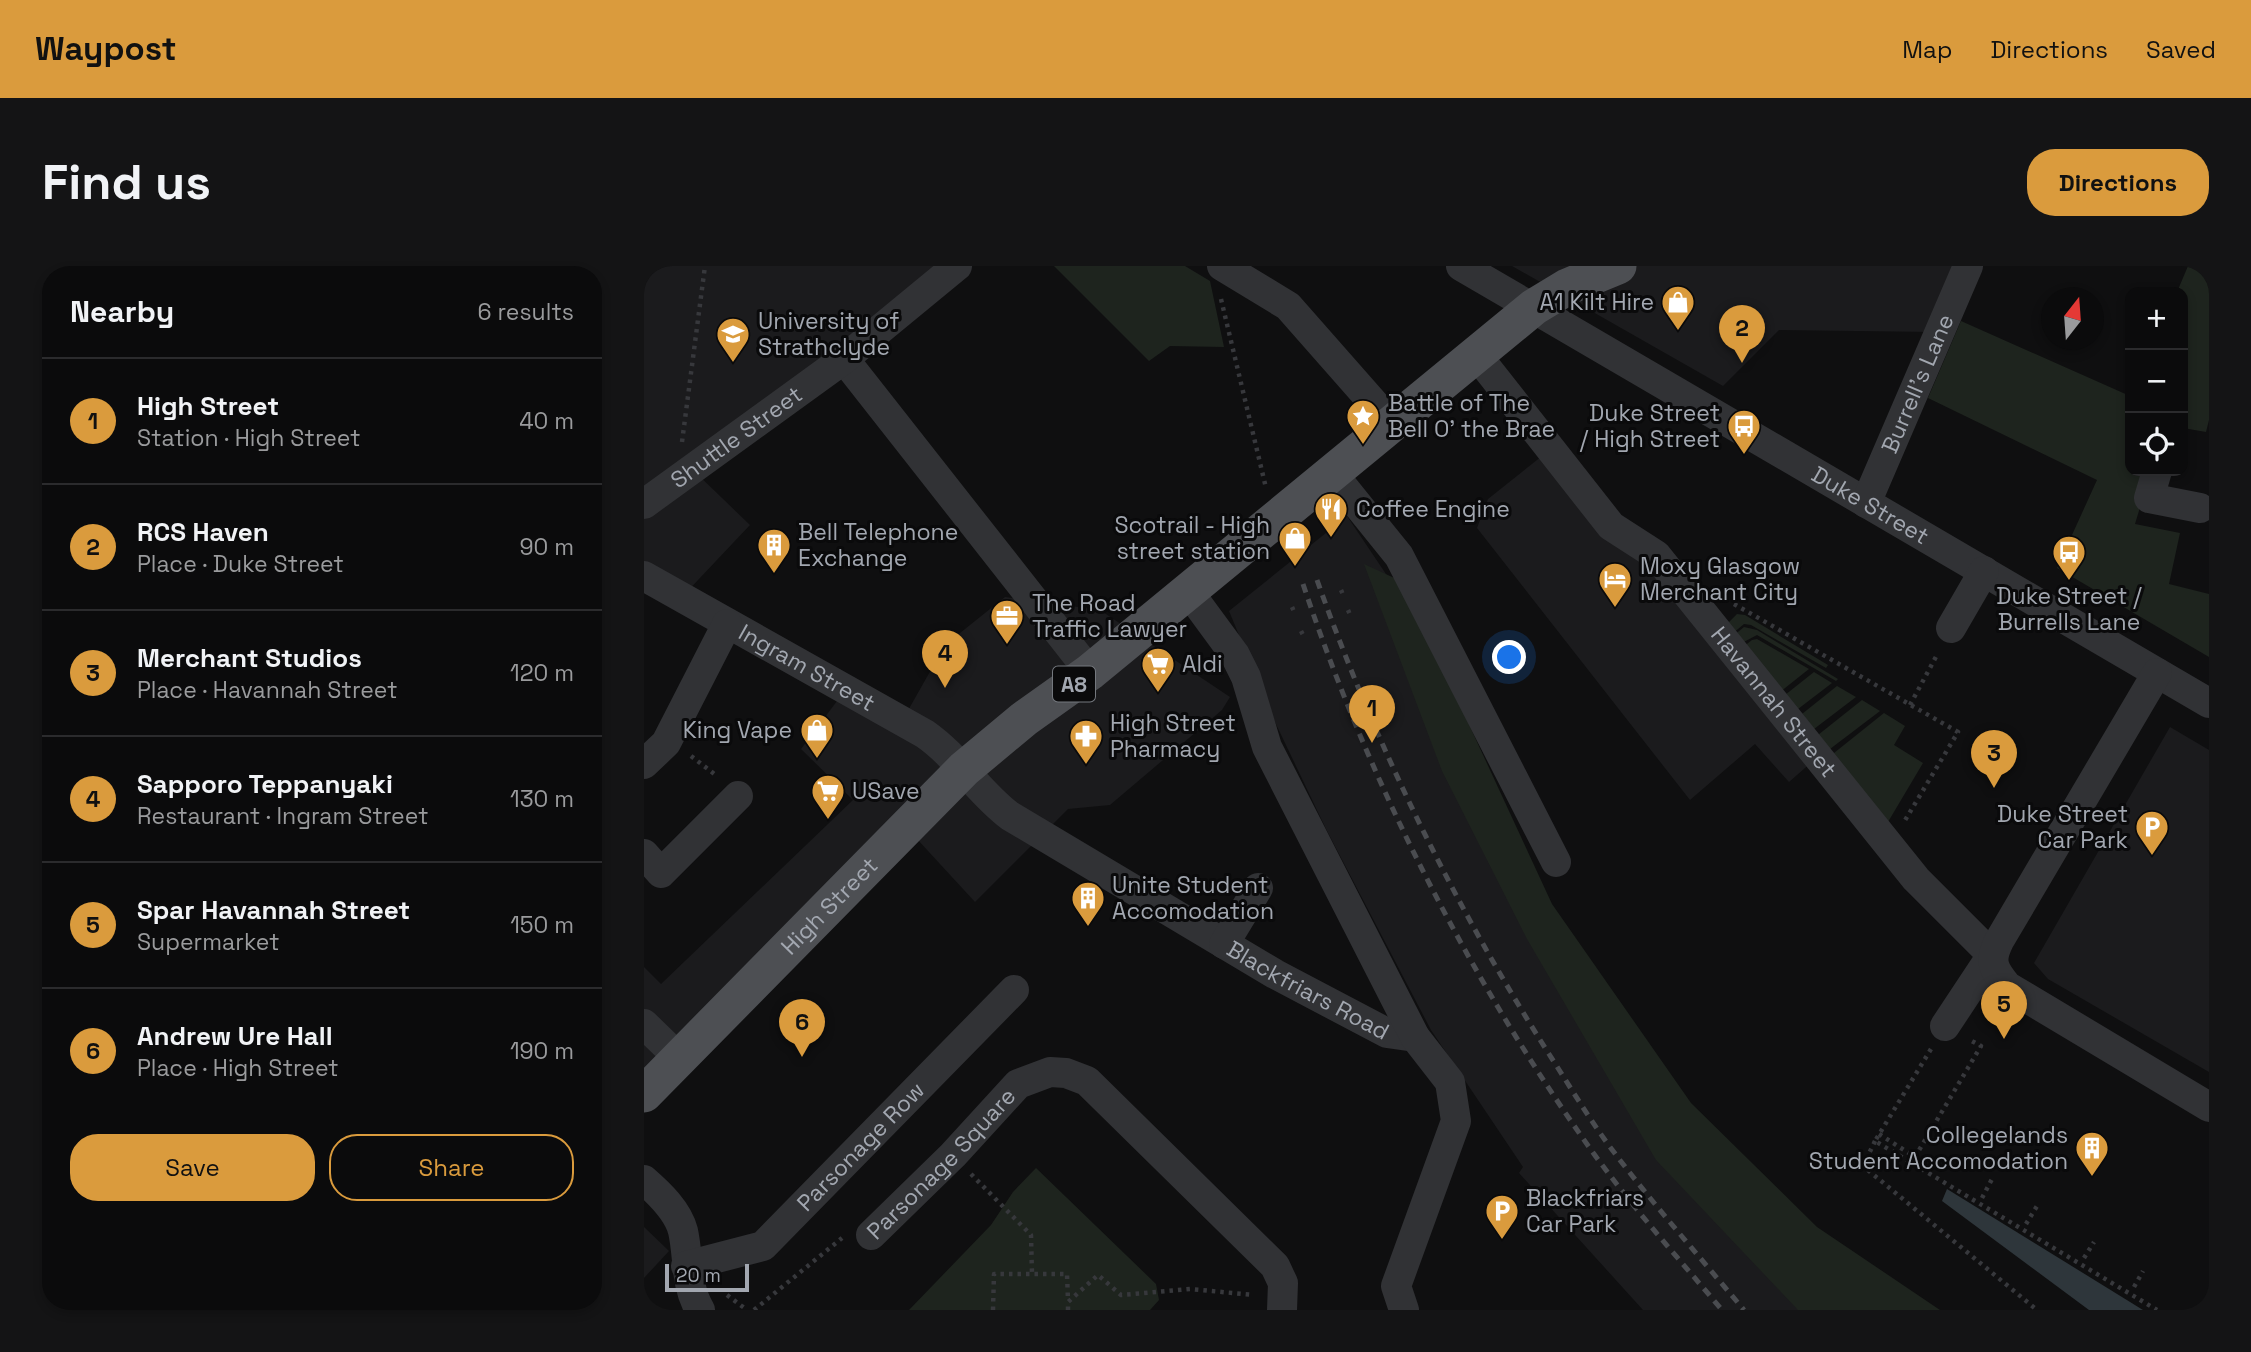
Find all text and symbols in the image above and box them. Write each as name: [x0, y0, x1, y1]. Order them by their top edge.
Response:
text: Waypost: [35, 28, 177, 70]
text: Map: [1902, 34, 1952, 65]
text: Directions: [1990, 34, 2108, 65]
text: Saved: [2146, 34, 2216, 65]
button: Directions: [2027, 149, 2209, 216]
text: Find us: [42, 151, 211, 213]
shop icon: A1 Kilt Hire: [1659, 283, 1697, 332]
place label: A1 Kilt Hire: [1540, 287, 1654, 317]
north arrow: [2041, 287, 2104, 350]
map controls: [2125, 287, 2188, 476]
button: +: [2125, 287, 2188, 350]
text: Nearby: [70, 292, 174, 331]
text: 6 results: [478, 297, 574, 327]
pin: 2: [1719, 305, 1765, 363]
place label: University of Strathclyde: [758, 306, 899, 362]
street label: Burrell's Lane: [1874, 310, 1961, 458]
school or university icon: University of Strathclyde: [714, 315, 752, 364]
button: −: [2125, 350, 2188, 413]
street label: Shuttle Street: [664, 379, 808, 495]
place label: Battle of The Bell O' the Brae: [1388, 388, 1555, 444]
text: High Street: [137, 389, 279, 423]
place icon: Battle of The Bell O' the Brae: [1344, 397, 1382, 446]
place label: Duke Street / High Street: [1580, 398, 1720, 454]
text: 1: [88, 406, 98, 436]
text: 40 m: [519, 406, 574, 436]
bus stop icon: Duke Street / High Street: [1725, 407, 1763, 456]
button: locate: [2125, 413, 2188, 476]
text: Station · High Street: [137, 423, 361, 453]
street label: Duke Street: [1806, 459, 1934, 551]
restaurant icon: Coffee Engine: [1312, 490, 1350, 539]
place label: Coffee Engine: [1356, 494, 1510, 524]
place label: Scotrail - High street station: [1114, 510, 1270, 566]
text: RCS Haven: [137, 515, 269, 549]
place label: Bell Telephone Exchange: [798, 517, 958, 573]
shop icon: Scotrail - High street station: [1276, 519, 1314, 568]
building icon: Bell Telephone Exchange: [755, 526, 793, 575]
text: 2: [86, 532, 100, 562]
text: 90 m: [519, 532, 574, 562]
bus stop icon: Duke Street / Burrells Lane: [2050, 533, 2088, 582]
text: Place · Duke Street: [137, 549, 344, 579]
place label: Moxy Glasgow Merchant City: [1640, 551, 1800, 607]
hotel icon: Moxy Glasgow Merchant City: [1596, 560, 1634, 609]
place label: Duke Street / Burrells Lane: [1996, 581, 2142, 637]
place label: The Road Traffic Lawyer: [1032, 588, 1187, 644]
office icon: The Road Traffic Lawyer: [988, 597, 1026, 646]
street label: Ingram Street: [733, 617, 881, 718]
street label: Havannah Street: [1704, 620, 1843, 783]
pin: 4: [922, 630, 968, 688]
your location: [1492, 640, 1526, 674]
text: Merchant Studios: [137, 641, 362, 675]
supermarket icon: Aldi: [1139, 645, 1177, 694]
place label: Aldi: [1182, 649, 1223, 679]
text: 3: [86, 658, 100, 688]
text: 120 m: [510, 658, 574, 688]
road number: A8: [1053, 666, 1095, 702]
text: Place · Havannah Street: [137, 675, 398, 705]
pin: 1: [1349, 685, 1395, 743]
place label: High Street Pharmacy: [1110, 708, 1236, 764]
shop icon: King Vape: [798, 711, 836, 760]
place label: King Vape: [683, 715, 792, 745]
pharmacy icon: High Street Pharmacy: [1067, 717, 1105, 766]
pin: 3: [1971, 730, 2017, 788]
text: Sapporo Teppanyaki: [137, 767, 393, 801]
supermarket icon: USave: [809, 772, 847, 821]
place label: USave: [852, 776, 920, 806]
text: 4: [86, 784, 100, 814]
text: 130 m: [510, 784, 574, 814]
place label: Duke Street Car Park: [1997, 799, 2128, 855]
text: Restaurant · Ingram Street: [137, 801, 428, 831]
parking icon: Duke Street Car Park: [2133, 808, 2171, 857]
street label: High Street: [774, 851, 884, 961]
place label: Unite Student Accomodation: [1112, 870, 1274, 926]
building icon: Unite Student Accomodation: [1069, 879, 1107, 928]
text: Spar Havannah Street: [137, 893, 410, 927]
text: 5: [86, 910, 100, 940]
text: 150 m: [510, 910, 574, 940]
text: Supermarket: [137, 927, 279, 957]
street label: Blackfriars Road: [1221, 934, 1394, 1046]
pin: 5: [1981, 981, 2027, 1039]
pin: 6: [779, 999, 825, 1057]
text: Andrew Ure Hall: [137, 1019, 333, 1053]
text: 6: [86, 1036, 100, 1066]
text: 190 m: [510, 1036, 574, 1066]
text: Place · High Street: [137, 1053, 339, 1083]
street label: Parsonage Row: [790, 1075, 931, 1218]
street label: Parsonage Square: [860, 1081, 1022, 1246]
place label: Collegelands Student Accomodation: [1809, 1120, 2068, 1176]
building icon: Collegelands Student Accomodation: [2073, 1129, 2111, 1178]
button: Save: [70, 1134, 315, 1201]
button: Share: [329, 1134, 574, 1201]
place label: Blackfriars Car Park: [1526, 1183, 1644, 1239]
parking icon: Blackfriars Car Park: [1483, 1192, 1521, 1241]
scale bar: [665, 1261, 749, 1293]
text: 20 m: [676, 1263, 721, 1288]

